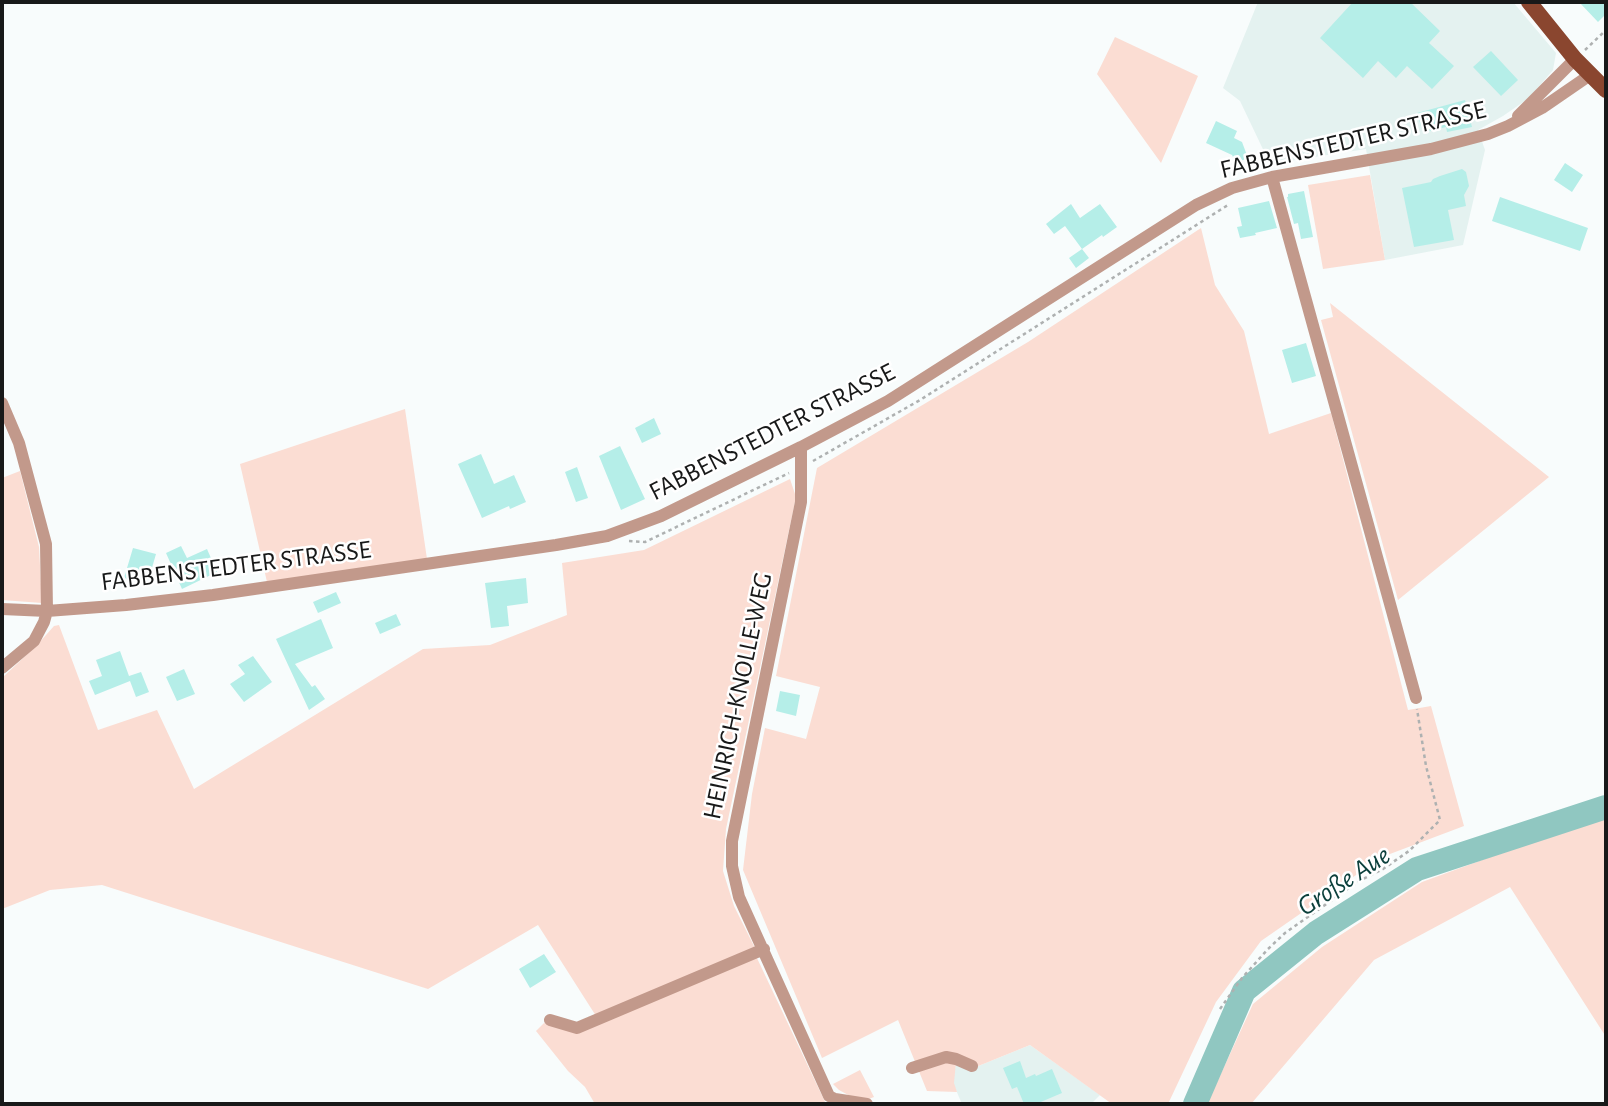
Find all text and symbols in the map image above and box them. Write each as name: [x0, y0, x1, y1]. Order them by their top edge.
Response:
street label: FABBENSTEDTER STRASSE: [1217, 94, 1489, 186]
street label: FABBENSTEDTER STRASSE: [644, 356, 900, 508]
street label: FABBENSTEDTER STRASSE: [99, 534, 373, 598]
street label: HEINRICH-KNOLLE-WEG: [697, 570, 779, 822]
water label: Große Aue: [1291, 839, 1397, 923]

